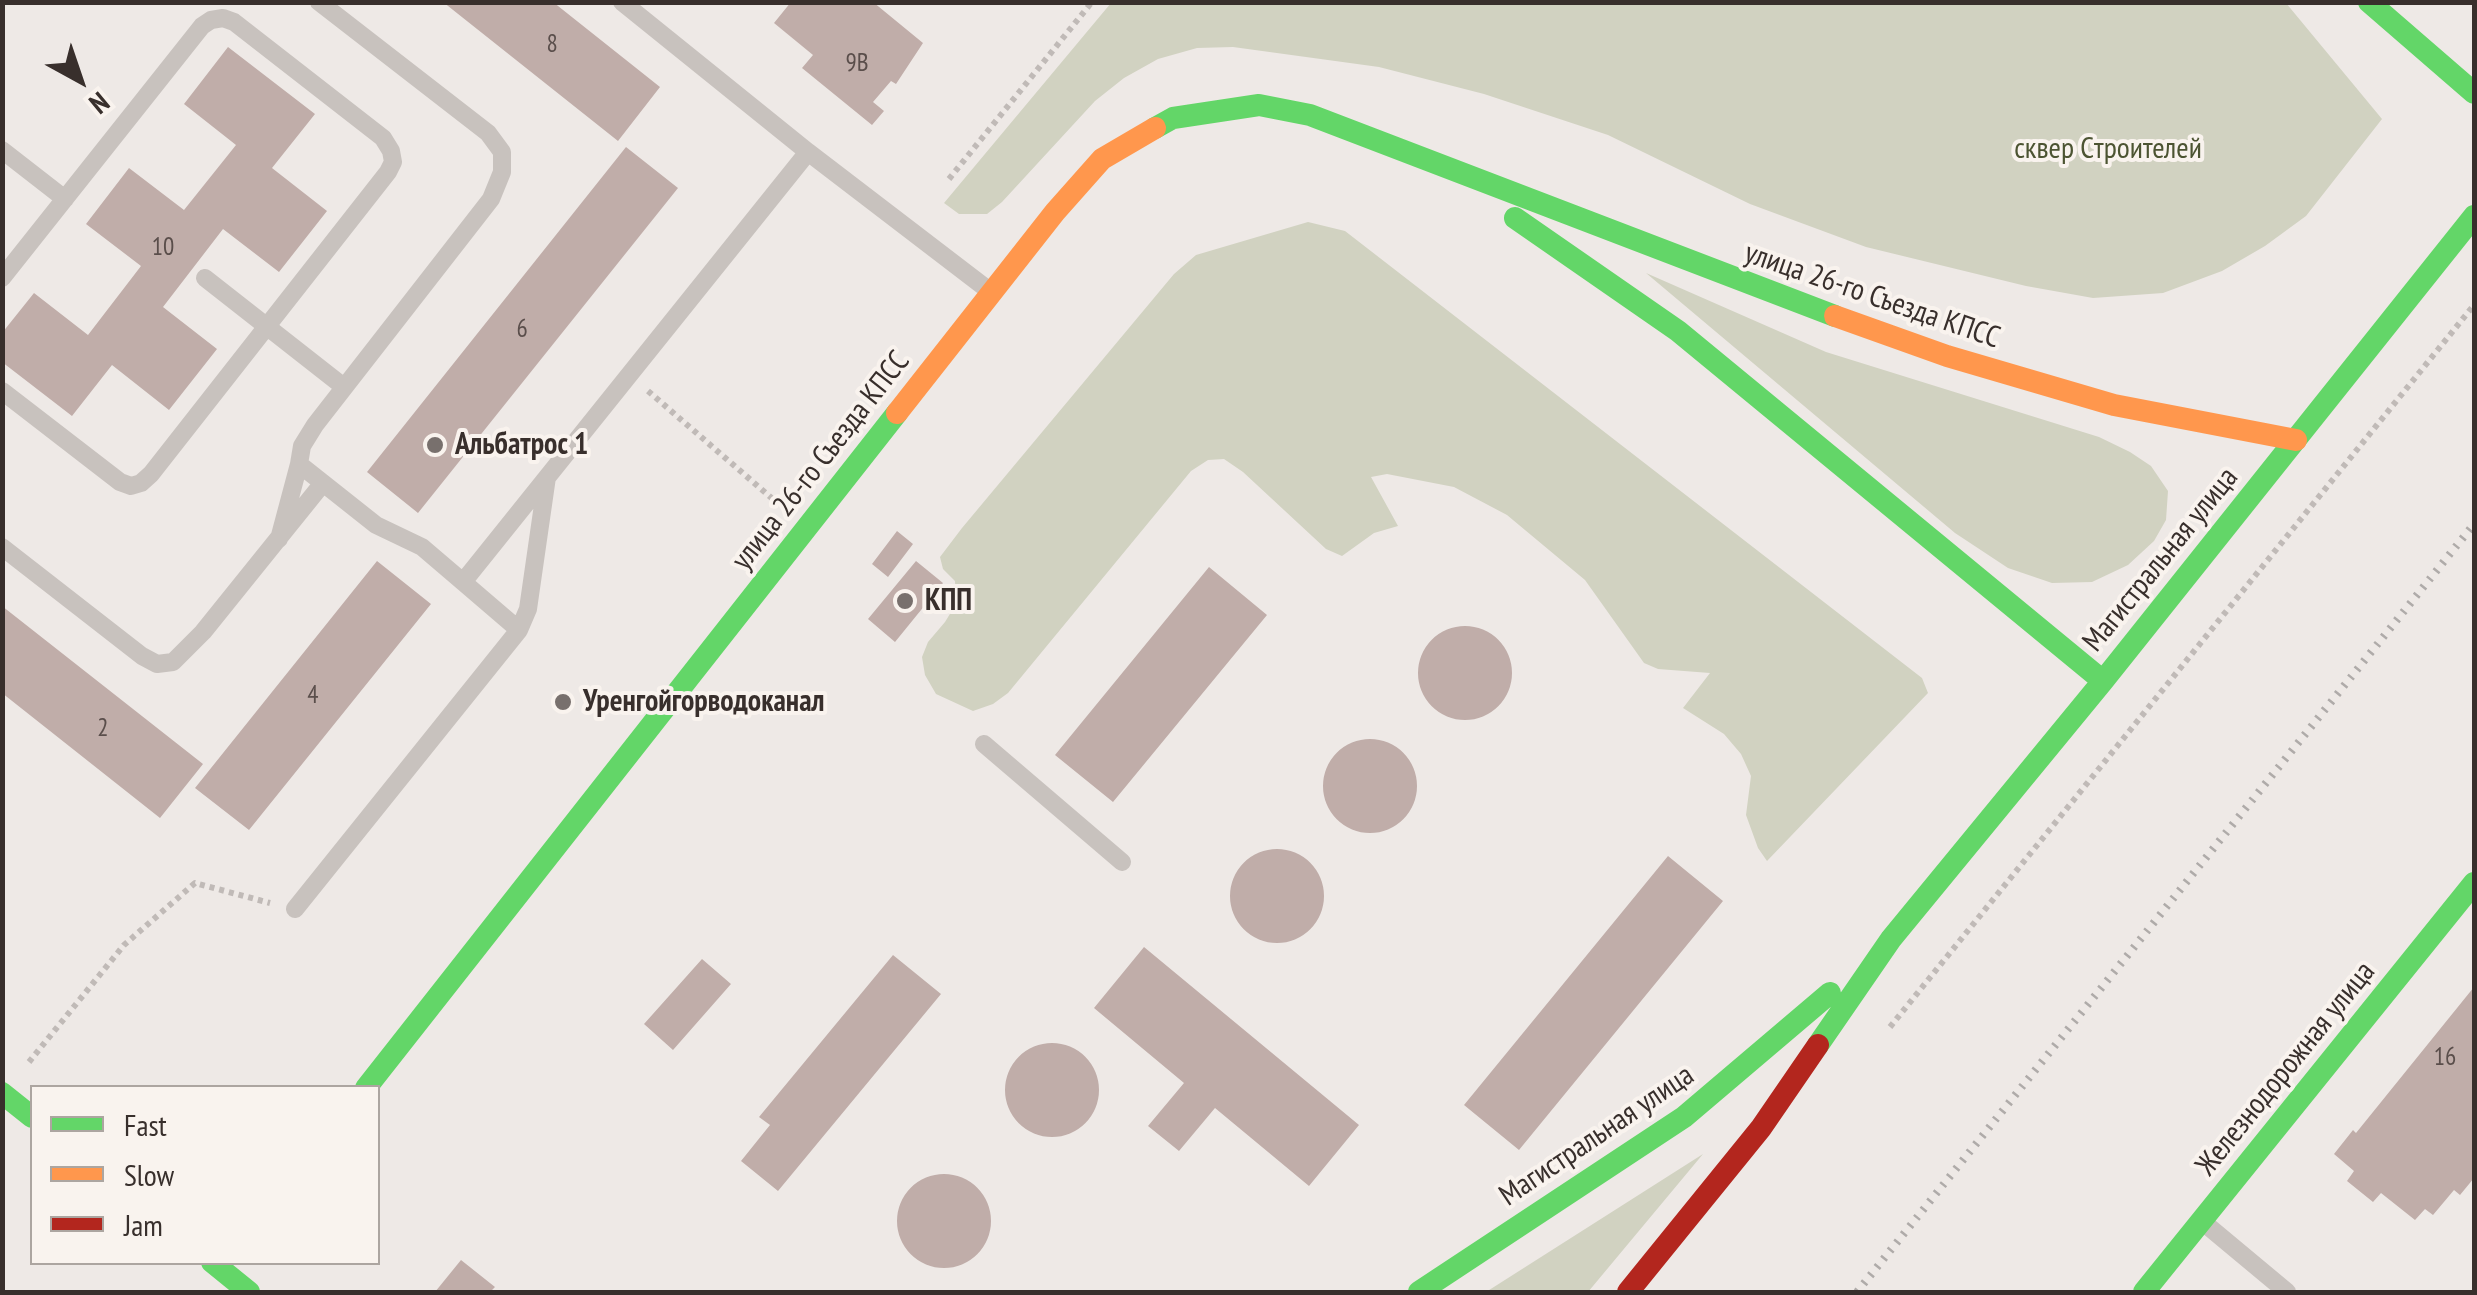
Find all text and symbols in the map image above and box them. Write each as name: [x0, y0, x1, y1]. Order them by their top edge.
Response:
north arrow: [30, 30, 130, 130]
house number: 8: [546, 30, 558, 60]
house number: 9В: [845, 49, 869, 79]
text: N: [82, 84, 117, 122]
park label: cквер Cтроителей: [2014, 131, 2202, 167]
house number: 10: [152, 233, 174, 263]
street label: улица 26-го Съезда КПСС: [1740, 235, 2004, 357]
house number: 6: [516, 315, 528, 345]
street label: улица 26-го Съезда КПСС: [724, 345, 918, 577]
place label: Альбатрос 1: [455, 427, 588, 463]
marker: Альбатрос 1: [424, 434, 446, 456]
street label: Магистральная улица: [2076, 461, 2246, 659]
place label: КПП: [925, 583, 972, 619]
marker: КПП: [894, 590, 916, 612]
house number: 4: [307, 681, 319, 711]
place label: Уренгойгорводоканал: [583, 684, 825, 720]
marker: Уренгойгорводоканал: [552, 691, 574, 713]
house number: 2: [97, 714, 109, 744]
street label: Железнодорожная улица: [2189, 955, 2383, 1183]
house number: 16: [2434, 1043, 2456, 1073]
street label: Магистральная улица: [1493, 1058, 1701, 1214]
legend: [30, 1085, 380, 1265]
text: Fast: [124, 1105, 167, 1144]
text: Slow: [124, 1155, 174, 1194]
text: Jam: [124, 1205, 163, 1244]

